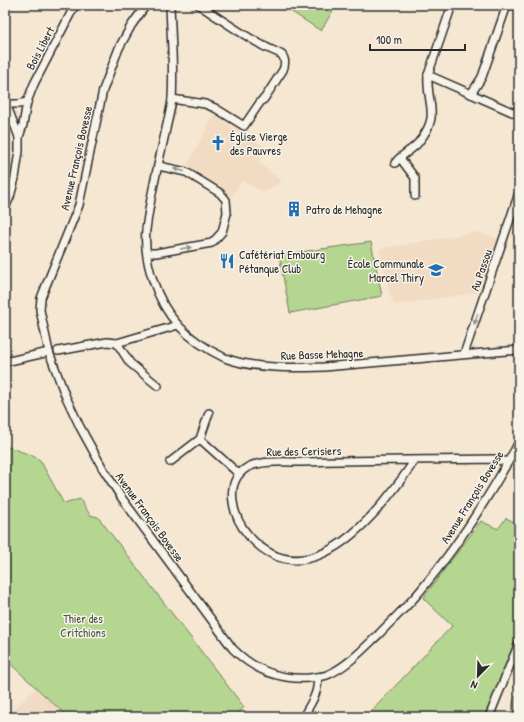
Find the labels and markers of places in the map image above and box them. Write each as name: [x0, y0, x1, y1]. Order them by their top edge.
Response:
place label: Église Vierge des Pauvres: [230, 128, 288, 159]
church icon: Église Vierge des Pauvres: [209, 134, 227, 152]
building icon: Patro de Mehagne: [285, 200, 303, 218]
place label: Patro de Mehagne: [306, 201, 382, 218]
place label: Cafétériat Embourg Pétanque Club: [239, 246, 325, 277]
restaurant icon: Cafétériat Embourg Pétanque Club: [218, 252, 236, 270]
place label: École Communale Marcel Thiry: [348, 255, 424, 286]
school or university icon: École Communale Marcel Thiry: [427, 261, 445, 279]

